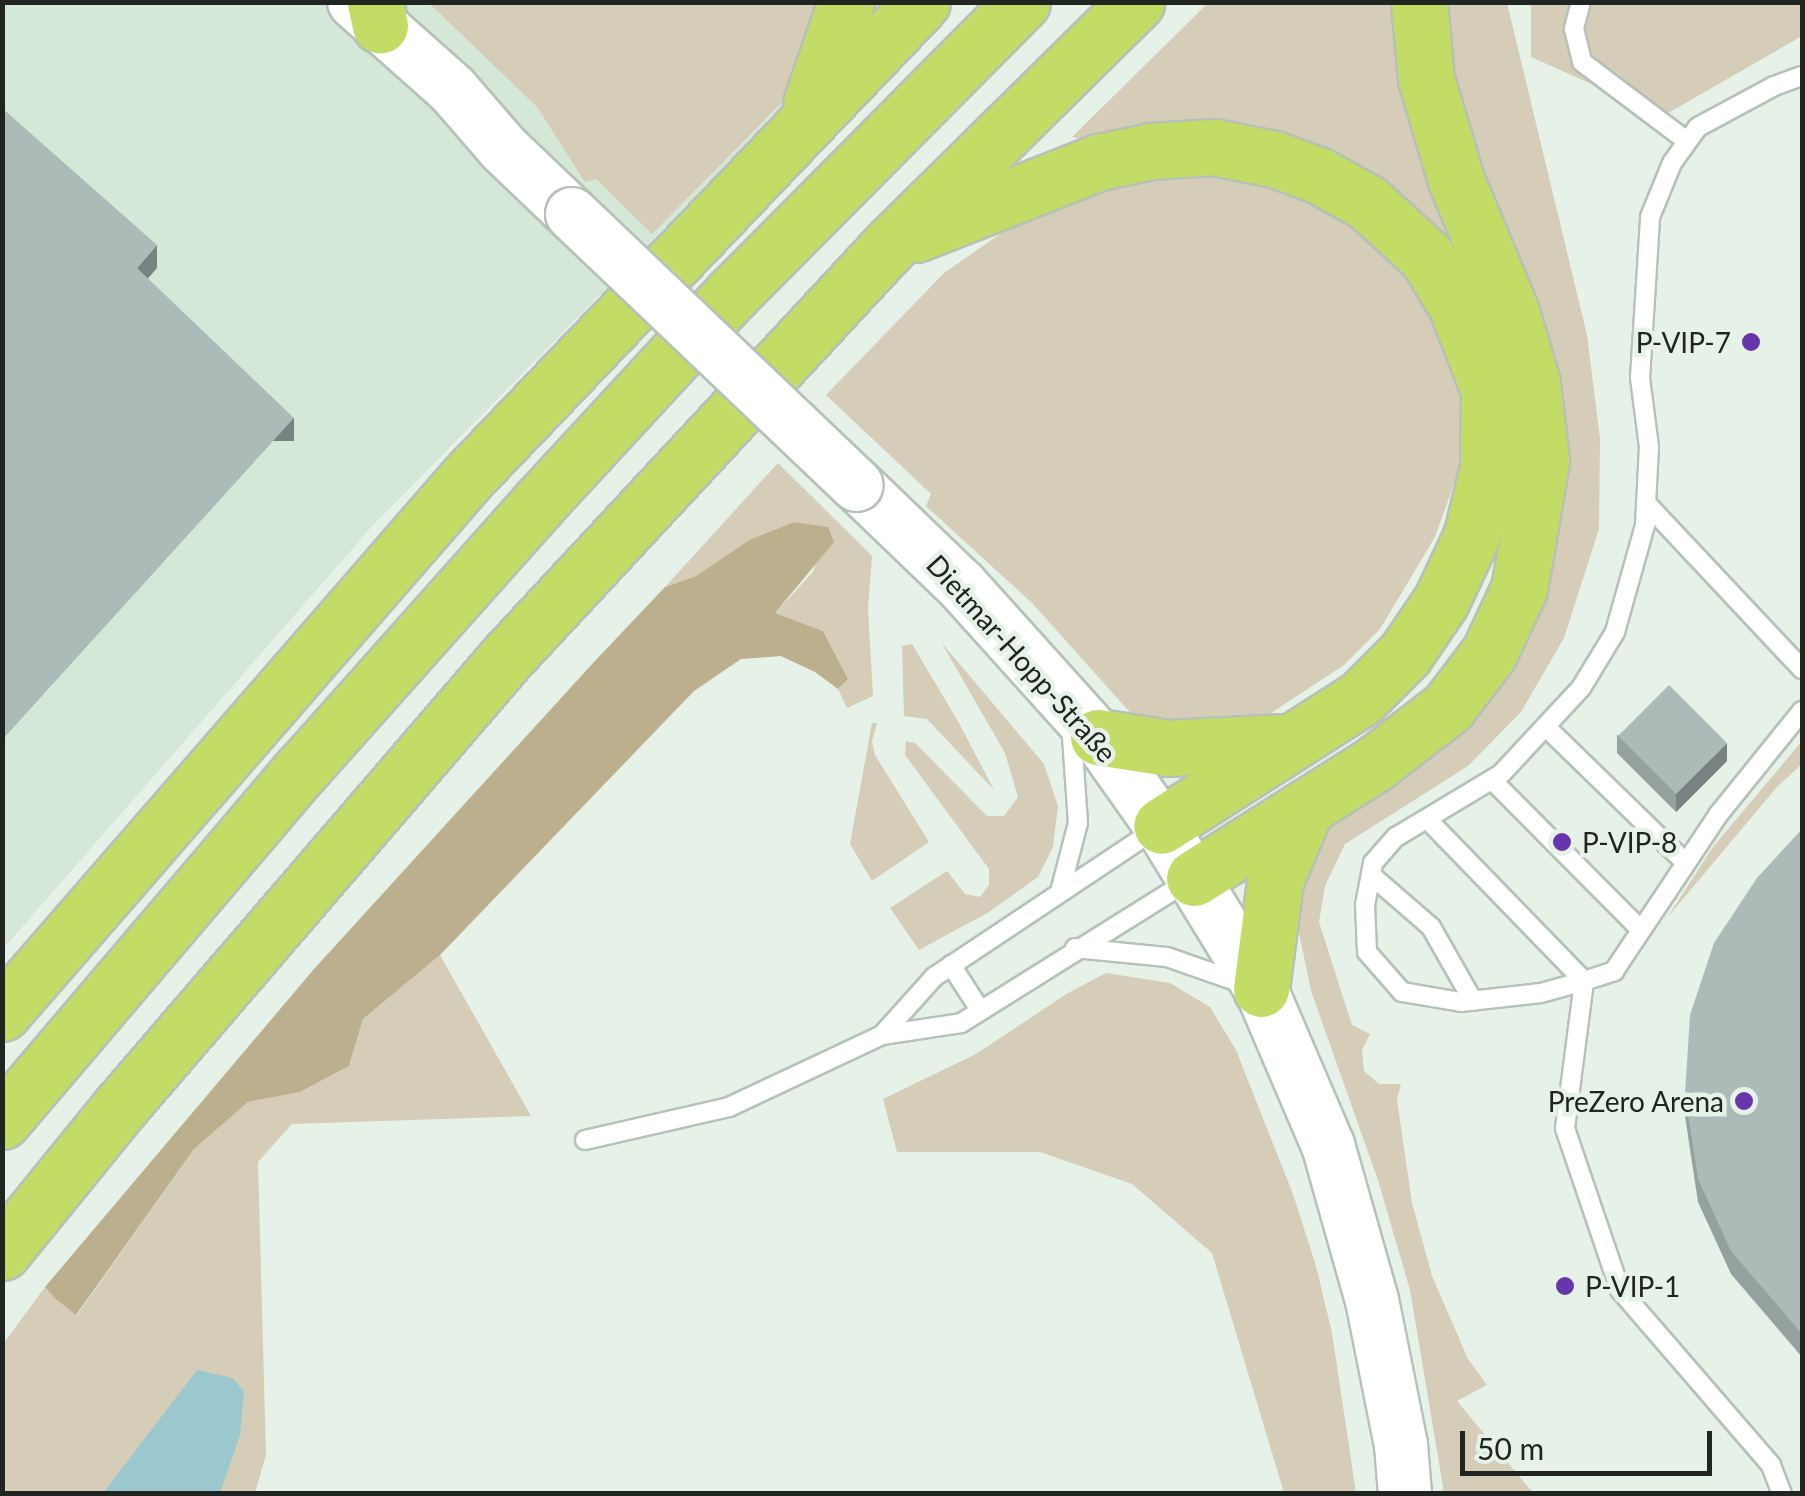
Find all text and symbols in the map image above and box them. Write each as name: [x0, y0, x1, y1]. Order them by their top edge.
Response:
place label: P-VIP-7: [1636, 325, 1731, 359]
marker: P-VIP-7: [1740, 331, 1762, 353]
street label: Dietmar-Hopp-Straße: [920, 547, 1124, 769]
place label: P-VIP-8: [1582, 825, 1677, 859]
marker: P-VIP-8: [1551, 831, 1573, 853]
place label: PreZero Arena: [1547, 1084, 1724, 1118]
marker: PreZero Arena: [1733, 1090, 1755, 1112]
place label: P-VIP-1: [1585, 1269, 1680, 1303]
marker: P-VIP-1: [1554, 1275, 1576, 1297]
scale bar: [1465, 1411, 1718, 1473]
text: 50 m: [1477, 1430, 1544, 1466]

